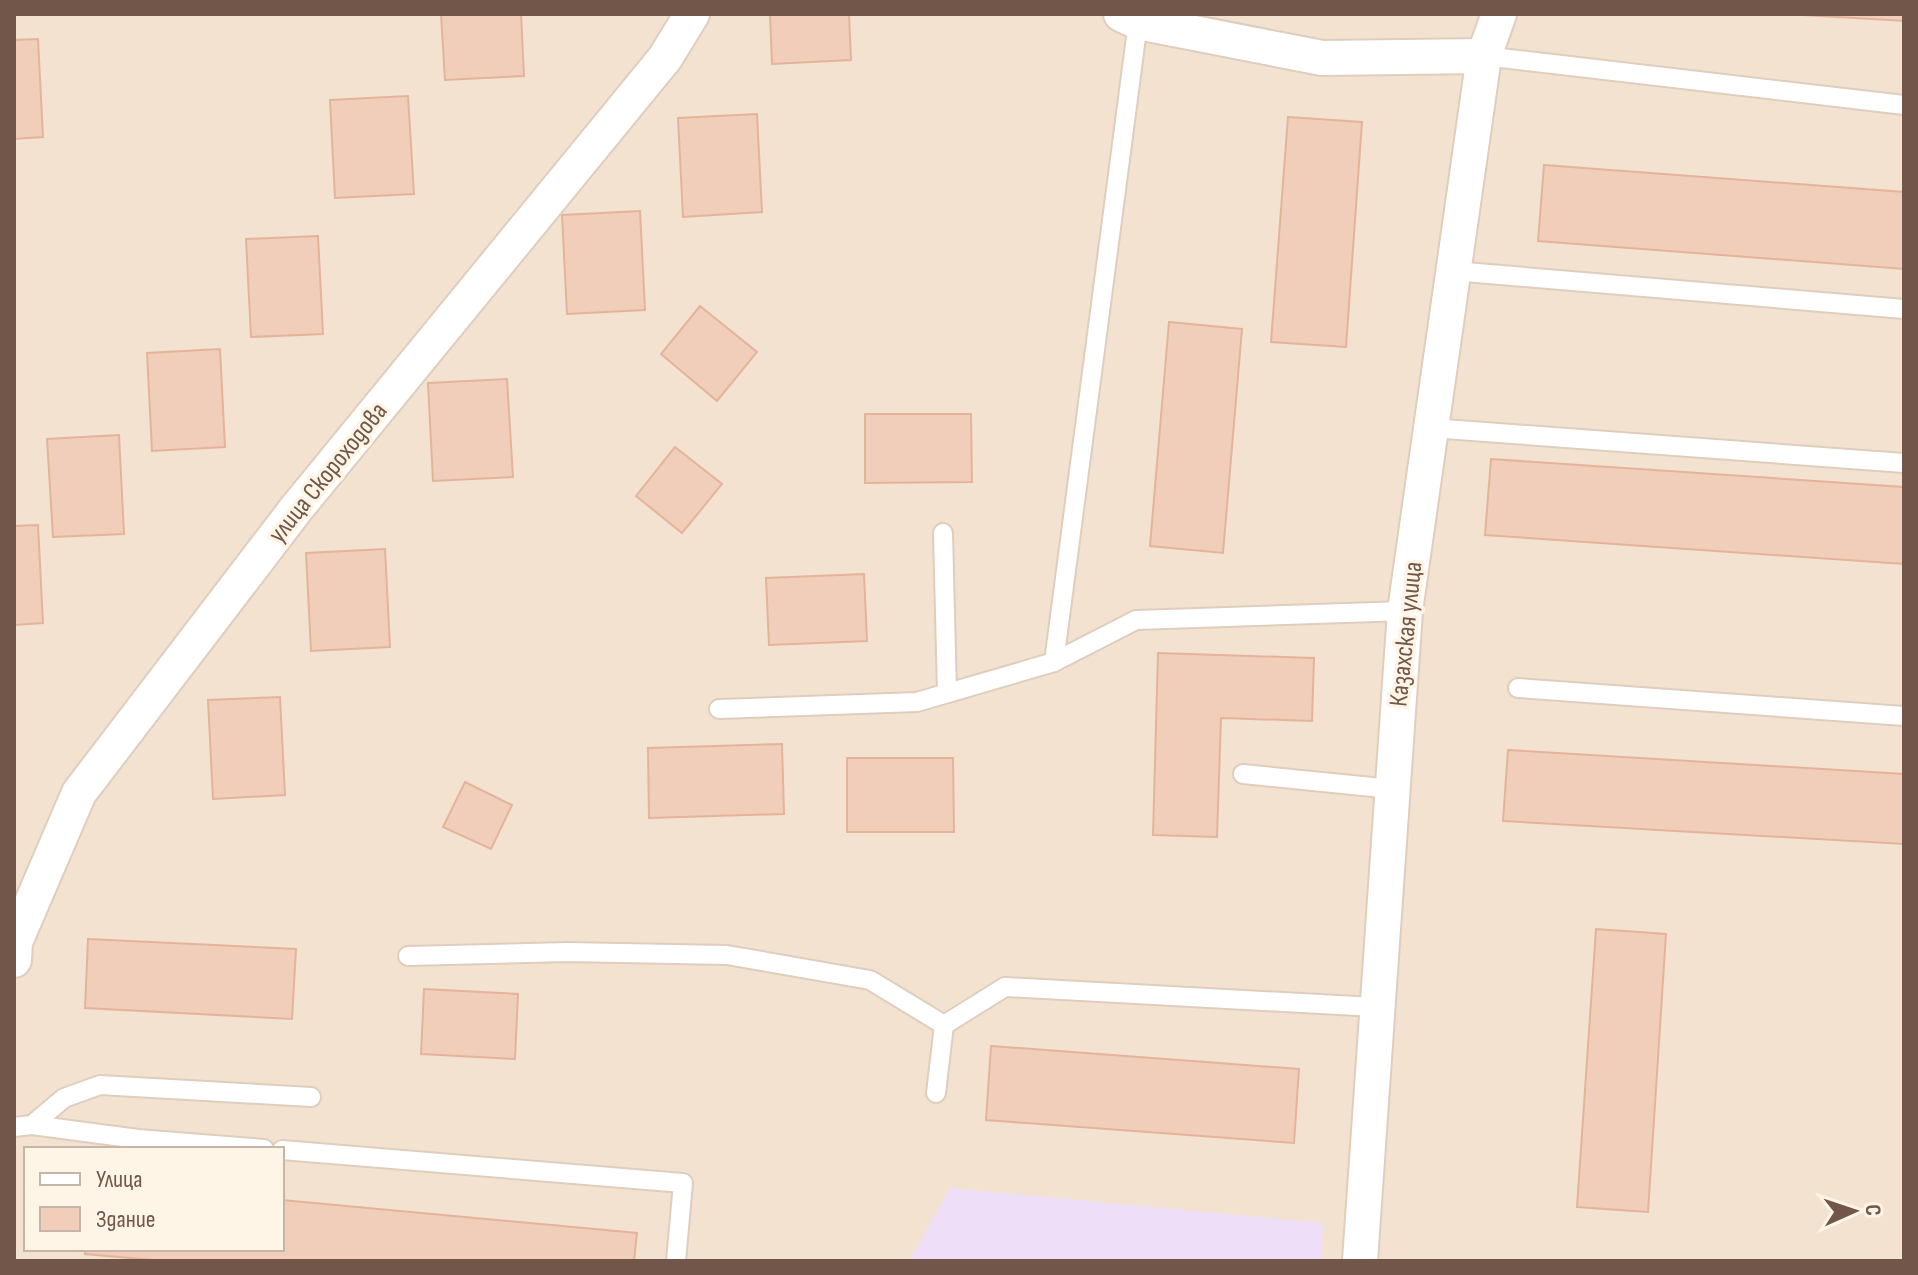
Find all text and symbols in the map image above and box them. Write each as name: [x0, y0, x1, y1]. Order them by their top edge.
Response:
street label: улица Скороходова: [262, 396, 394, 549]
street label: Казахская улица: [1383, 560, 1430, 708]
legend: [24, 1147, 284, 1251]
text: Улица: [96, 1165, 142, 1194]
north arrow: [1814, 1171, 1894, 1251]
text: С: [1859, 1204, 1886, 1216]
text: Здание: [96, 1205, 155, 1234]

